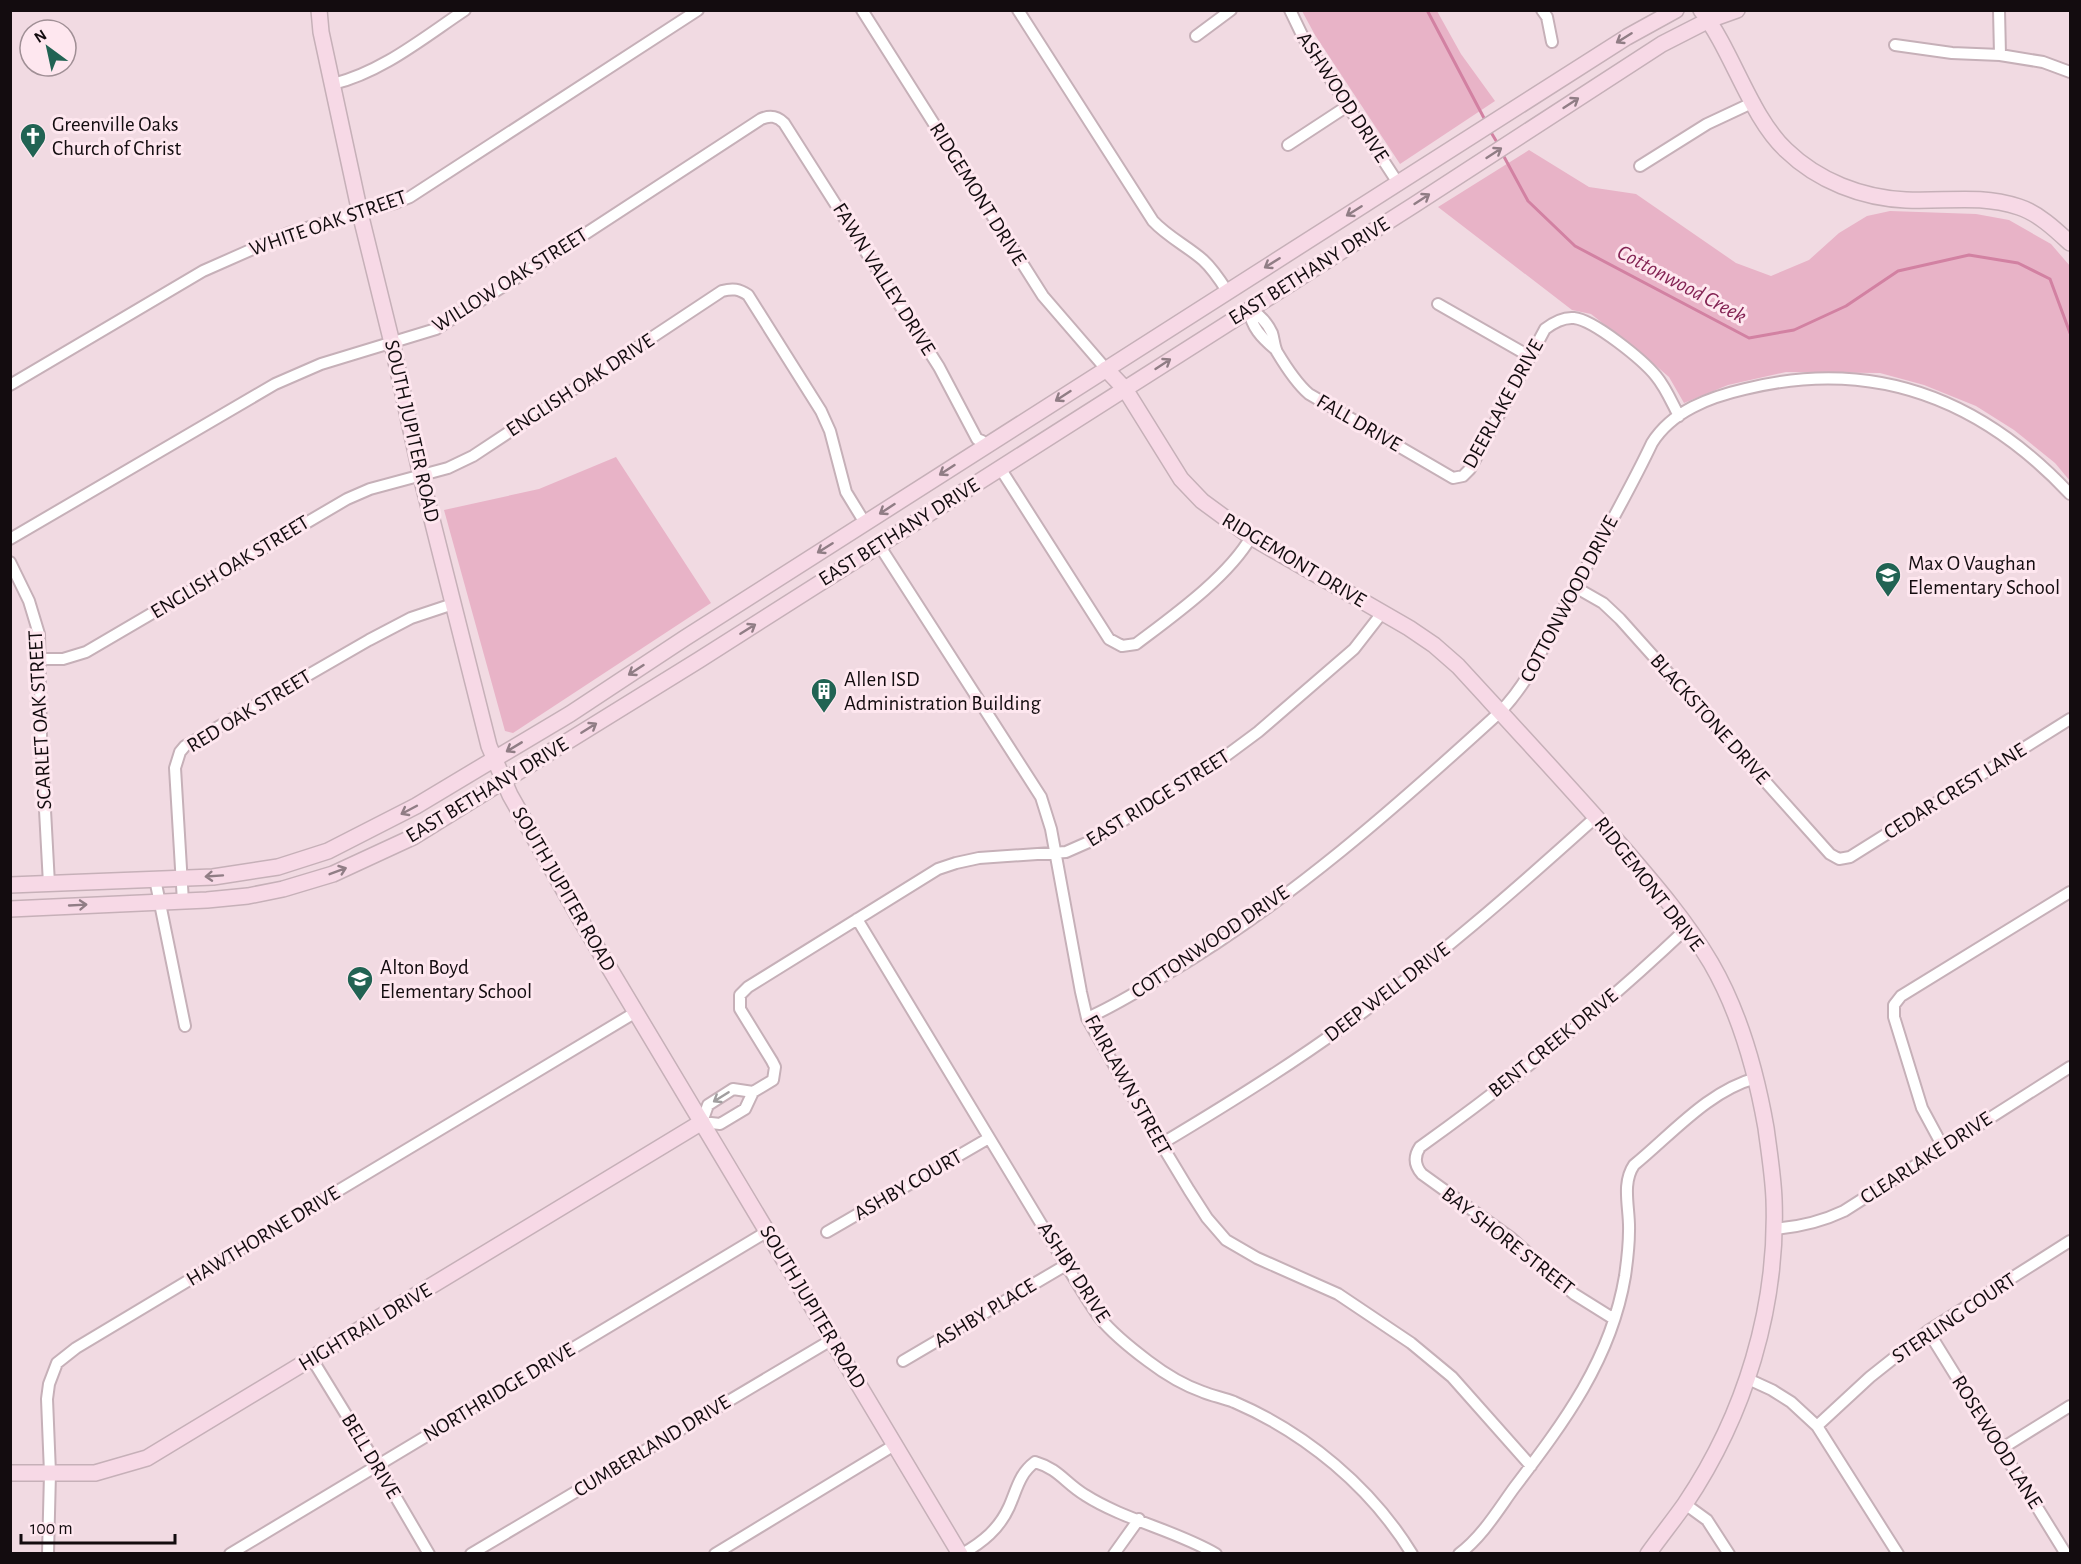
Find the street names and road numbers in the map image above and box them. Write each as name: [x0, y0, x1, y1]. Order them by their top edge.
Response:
street label: ASHWOOD DRIVE: [1293, 28, 1393, 166]
street label: RIDGEMONT DRIVE: [926, 119, 1030, 269]
street label: WHITE OAK STREET: [247, 186, 409, 260]
street label: FAWN VALLEY DRIVE: [829, 199, 939, 359]
street label: EAST BETHANY DRIVE: [1225, 213, 1393, 329]
street label: WILLOW OAK STREET: [429, 224, 591, 336]
street label: ENGLISH OAK DRIVE: [502, 330, 658, 440]
street label: DEERLAKE DRIVE: [1459, 336, 1547, 472]
street label: SOUTH JUPITER ROAD: [381, 338, 443, 524]
street label: FALL DRIVE: [1313, 390, 1405, 456]
street label: EAST BETHANY DRIVE: [815, 474, 983, 590]
street label: RIDGEMONT DRIVE: [1218, 509, 1370, 611]
street label: ENGLISH OAK STREET: [147, 511, 313, 623]
street label: COTTONWOOD DRIVE: [1516, 512, 1622, 686]
street label: SCARLET OAK STREET: [25, 630, 55, 810]
street label: BLACKSTONE DRIVE: [1646, 650, 1774, 788]
street label: RED OAK STREET: [183, 666, 315, 756]
street label: EAST BETHANY DRIVE: [402, 733, 572, 847]
street label: CEDAR CREST LANE: [1880, 739, 2030, 843]
street label: EAST RIDGE STREET: [1083, 745, 1233, 851]
street label: SOUTH JUPITER ROAD: [508, 803, 620, 975]
street label: RIDGEMONT DRIVE: [1590, 813, 1708, 955]
street label: COTTONWOOD DRIVE: [1127, 882, 1293, 1002]
street label: DEEP WELL DRIVE: [1321, 938, 1453, 1046]
street label: BENT CREEK DRIVE: [1484, 985, 1622, 1101]
street label: FAIRLAWN STREET: [1081, 1011, 1175, 1159]
street label: CLEARLAKE DRIVE: [1857, 1108, 1995, 1208]
street label: ASHBY COURT: [850, 1146, 966, 1224]
street label: HAWTHORNE DRIVE: [183, 1182, 343, 1290]
street label: BAY SHORE STREET: [1438, 1183, 1578, 1299]
street label: ASHBY DRIVE: [1034, 1218, 1114, 1326]
street label: SOUTH JUPITER ROAD: [756, 1222, 870, 1392]
street label: STERLING COURT: [1888, 1269, 2020, 1367]
street label: ASHBY PLACE: [930, 1274, 1040, 1352]
street label: HIGHTRAIL DRIVE: [295, 1279, 435, 1375]
street label: NORTHRIDGE DRIVE: [420, 1339, 578, 1445]
street label: ROSEWOOD LANE: [1948, 1372, 2046, 1512]
street label: CUMBERLAND DRIVE: [570, 1391, 734, 1501]
street label: BELL DRIVE: [338, 1410, 404, 1502]

